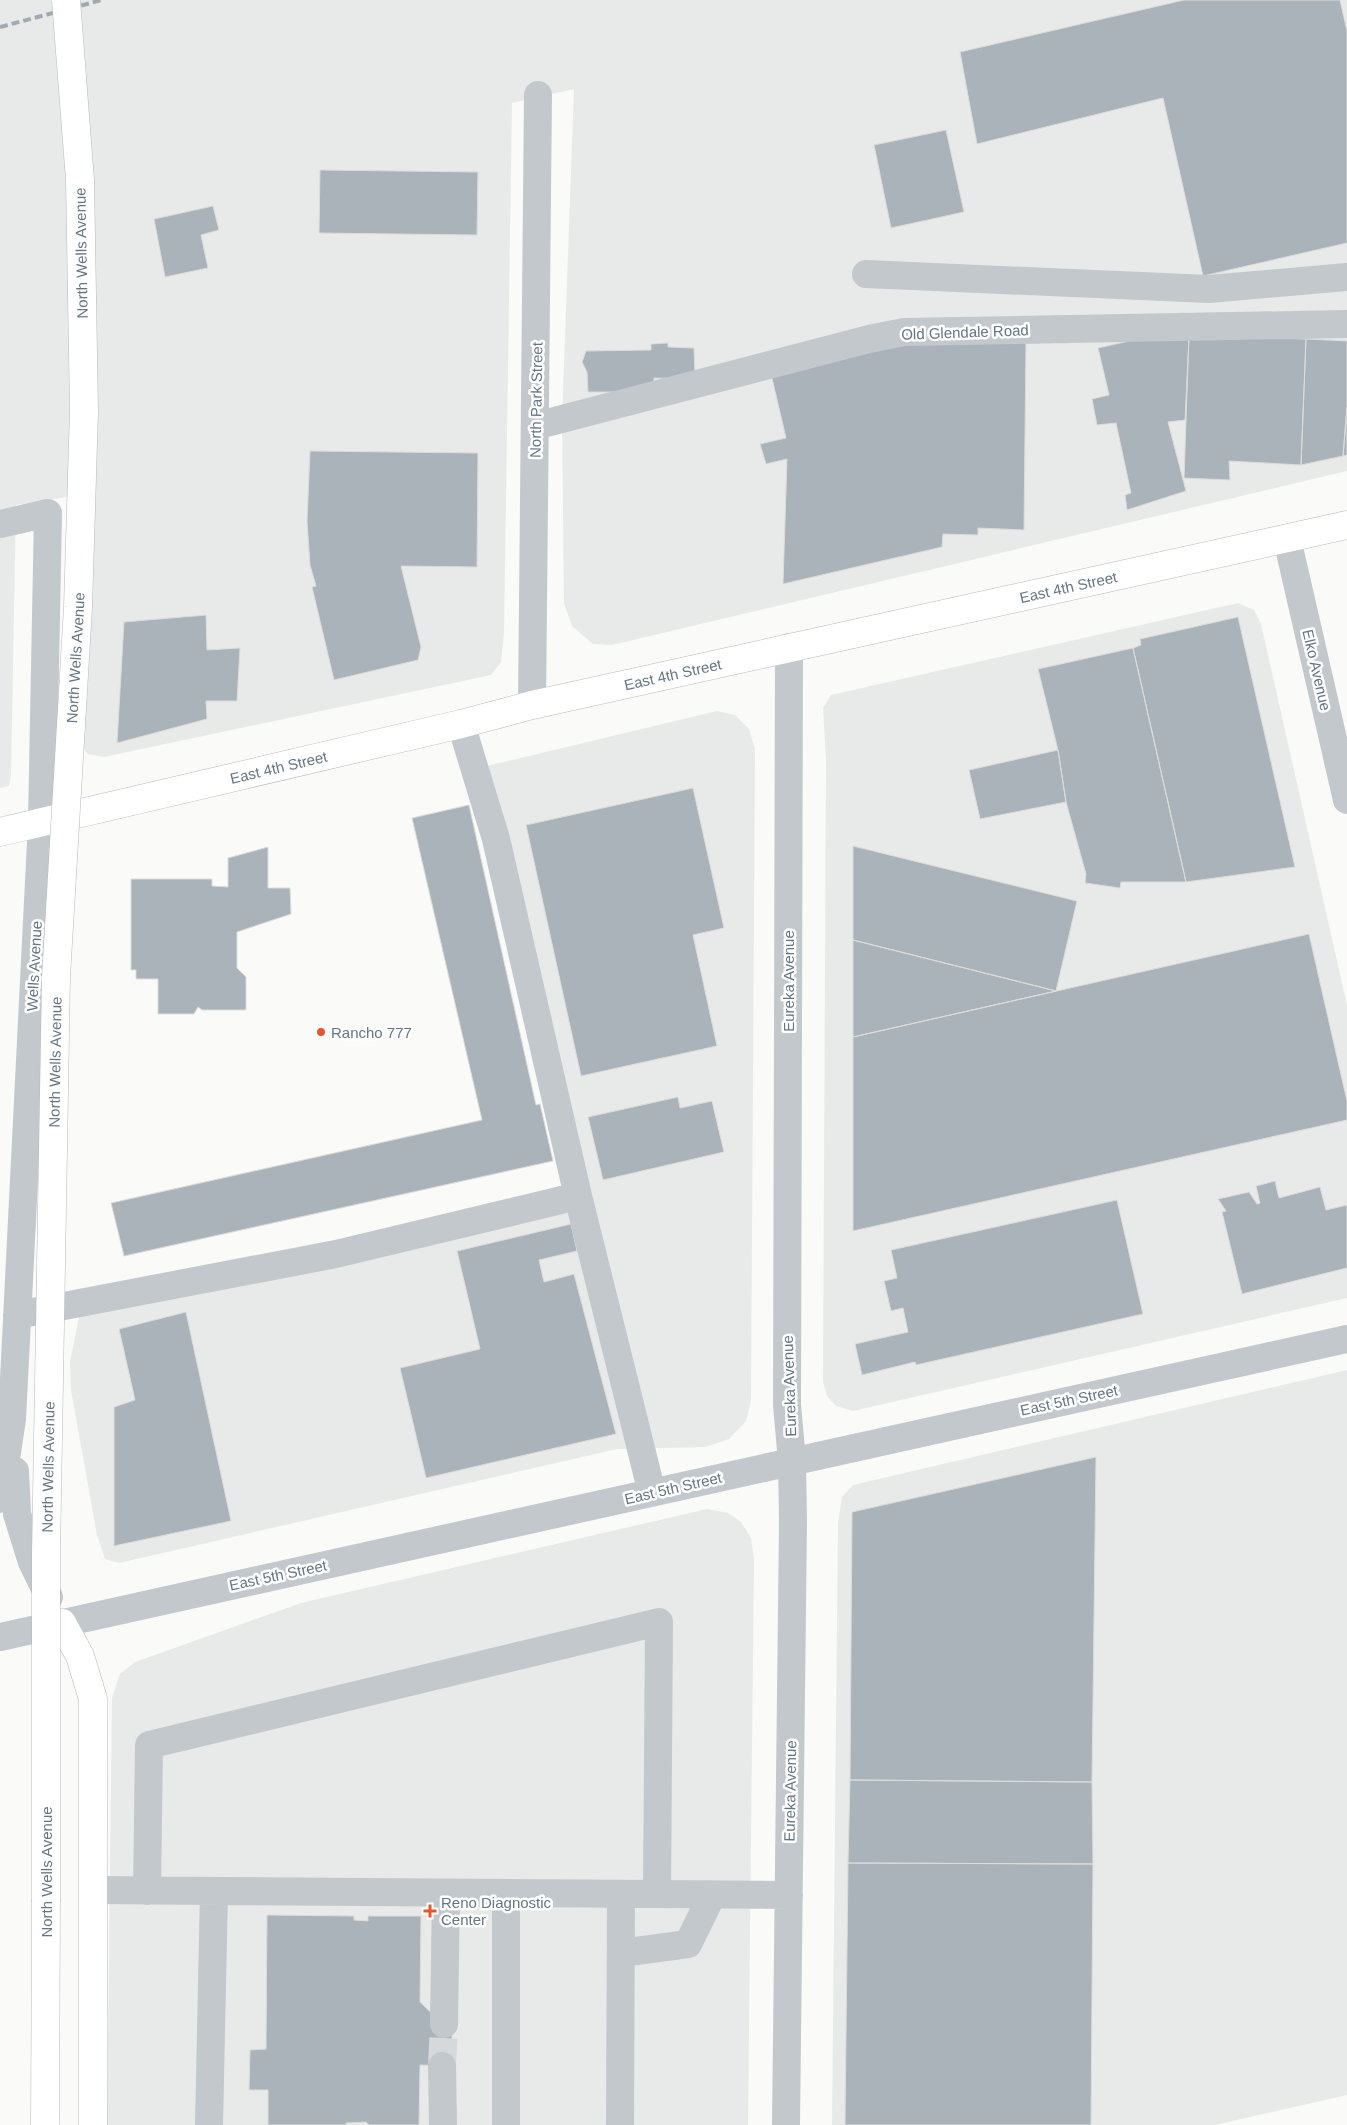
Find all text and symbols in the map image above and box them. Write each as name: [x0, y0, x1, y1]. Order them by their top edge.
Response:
street label: North Wells Avenue: [71, 187, 91, 319]
street label: Old Glendale Road: [901, 321, 1029, 343]
street label: North Park Street: [526, 341, 546, 458]
street label: East 4th Street: [1018, 567, 1119, 606]
street label: North Wells Avenue: [63, 592, 87, 724]
street label: Elko Avenue: [1299, 628, 1335, 712]
street label: East 4th Street: [622, 655, 724, 693]
street label: East 4th Street: [228, 747, 330, 786]
street label: Wells Avenue: [23, 920, 45, 1012]
street label: Eureka Avenue: [780, 930, 797, 1032]
street label: North Wells Avenue: [45, 996, 64, 1128]
place label: Rancho 777: [331, 1024, 412, 1041]
marker: Rancho 777: [315, 1026, 327, 1038]
street label: Eureka Avenue: [779, 1335, 799, 1437]
street label: East 5th Street: [1019, 1381, 1120, 1419]
street label: North Wells Avenue: [38, 1401, 57, 1533]
street label: East 5th Street: [623, 1468, 724, 1507]
street label: East 5th Street: [228, 1556, 329, 1594]
street label: Eureka Avenue: [781, 1740, 799, 1842]
street label: North Wells Avenue: [38, 1806, 55, 1938]
place label: Reno Diagnostic Center: [441, 1894, 552, 1928]
marker: Reno Diagnostic Center: [423, 1904, 437, 1918]

